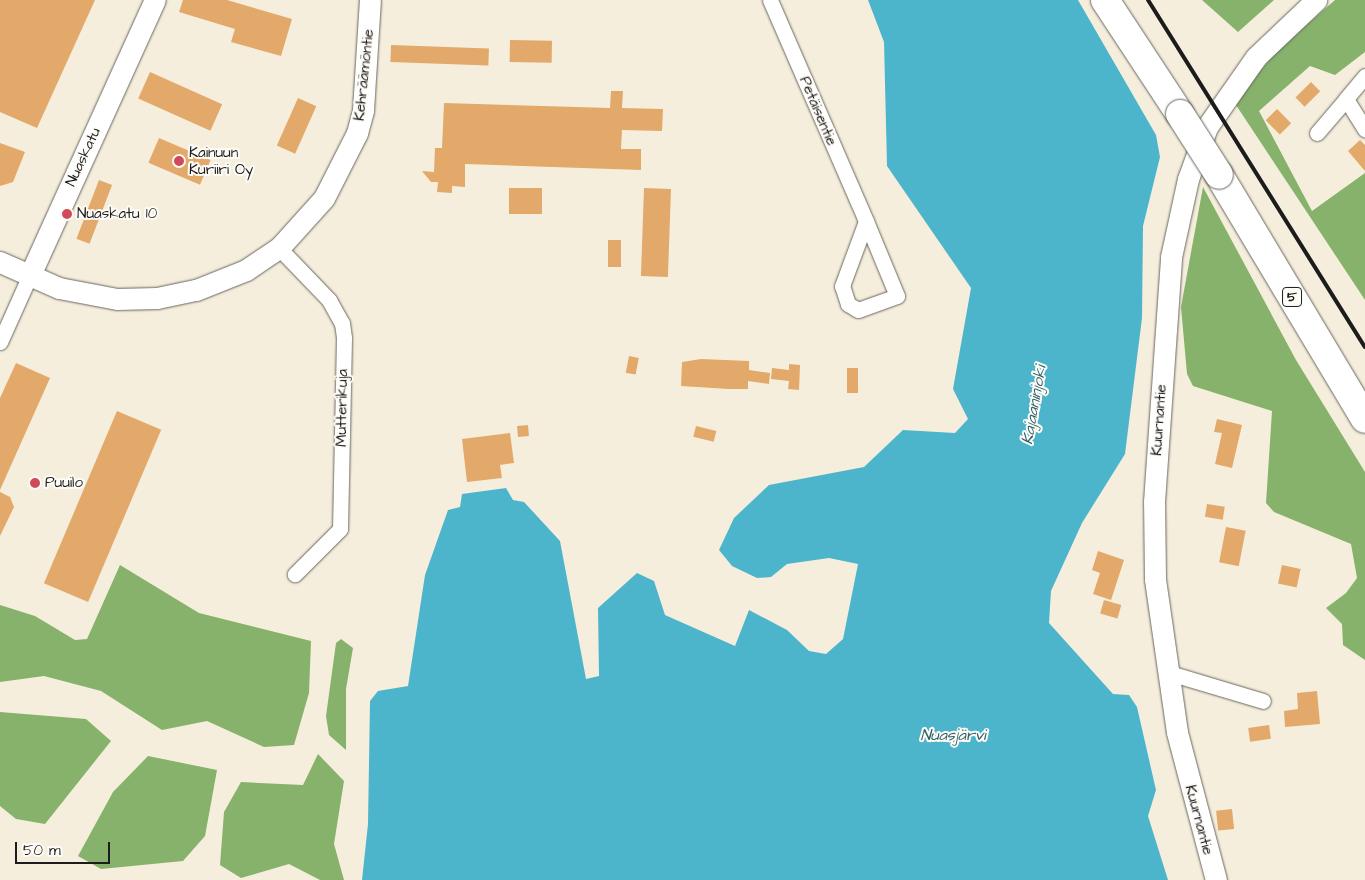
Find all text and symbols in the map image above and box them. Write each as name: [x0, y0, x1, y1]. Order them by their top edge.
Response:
street label: Kehräämöntie: [350, 28, 378, 122]
street label: Petäisentie: [795, 74, 841, 148]
street label: Nuaskatu: [62, 125, 104, 189]
place label: Kainuun Kuriiri Oy: [189, 143, 253, 178]
marker: Kainuun Kuriiri Oy: [173, 155, 185, 167]
place label: Nuaskatu 10: [77, 205, 157, 223]
marker: Nuaskatu 10: [61, 208, 73, 220]
road number: 5: [1282, 286, 1302, 308]
water label: Kajaaninjoki: [1018, 364, 1050, 446]
street label: Mutterikuja: [332, 369, 352, 447]
street label: Kuurnantie: [1148, 384, 1170, 456]
place label: Puuilo: [45, 474, 83, 492]
marker: Puuilo: [29, 477, 41, 489]
water label: Nuasjärvi: [921, 725, 985, 745]
street label: Kuurnantie: [1181, 783, 1217, 857]
scale bar: [18, 832, 112, 864]
text: 50 m: [23, 840, 61, 861]

